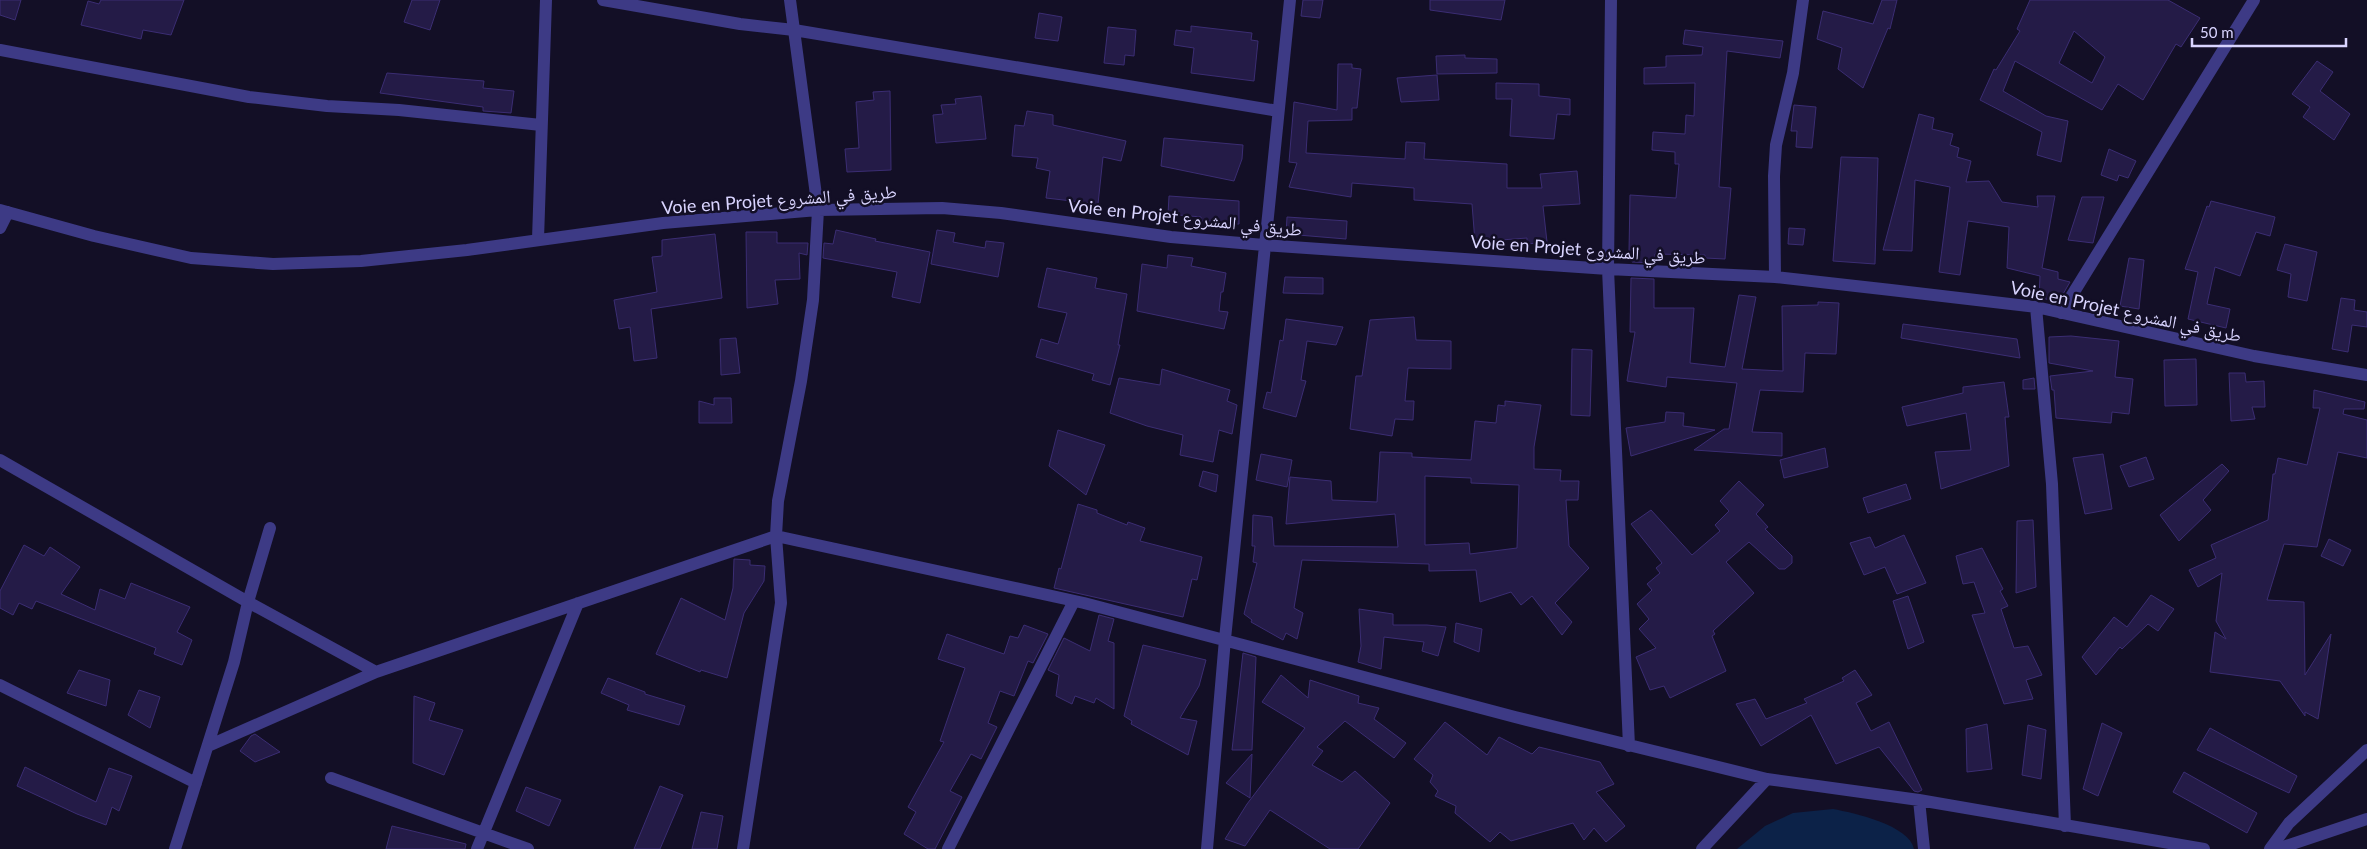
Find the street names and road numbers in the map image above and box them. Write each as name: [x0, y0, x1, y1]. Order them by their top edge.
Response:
street label: Voie en Projet طريق في المشروع: [661, 180, 898, 223]
street label: Voie en Projet طريق في المشروع: [1066, 194, 1303, 245]
street label: Voie en Projet طريق في المشروع: [1469, 230, 1706, 273]
street label: Voie en Projet طريق في المشروع: [2008, 276, 2243, 351]

